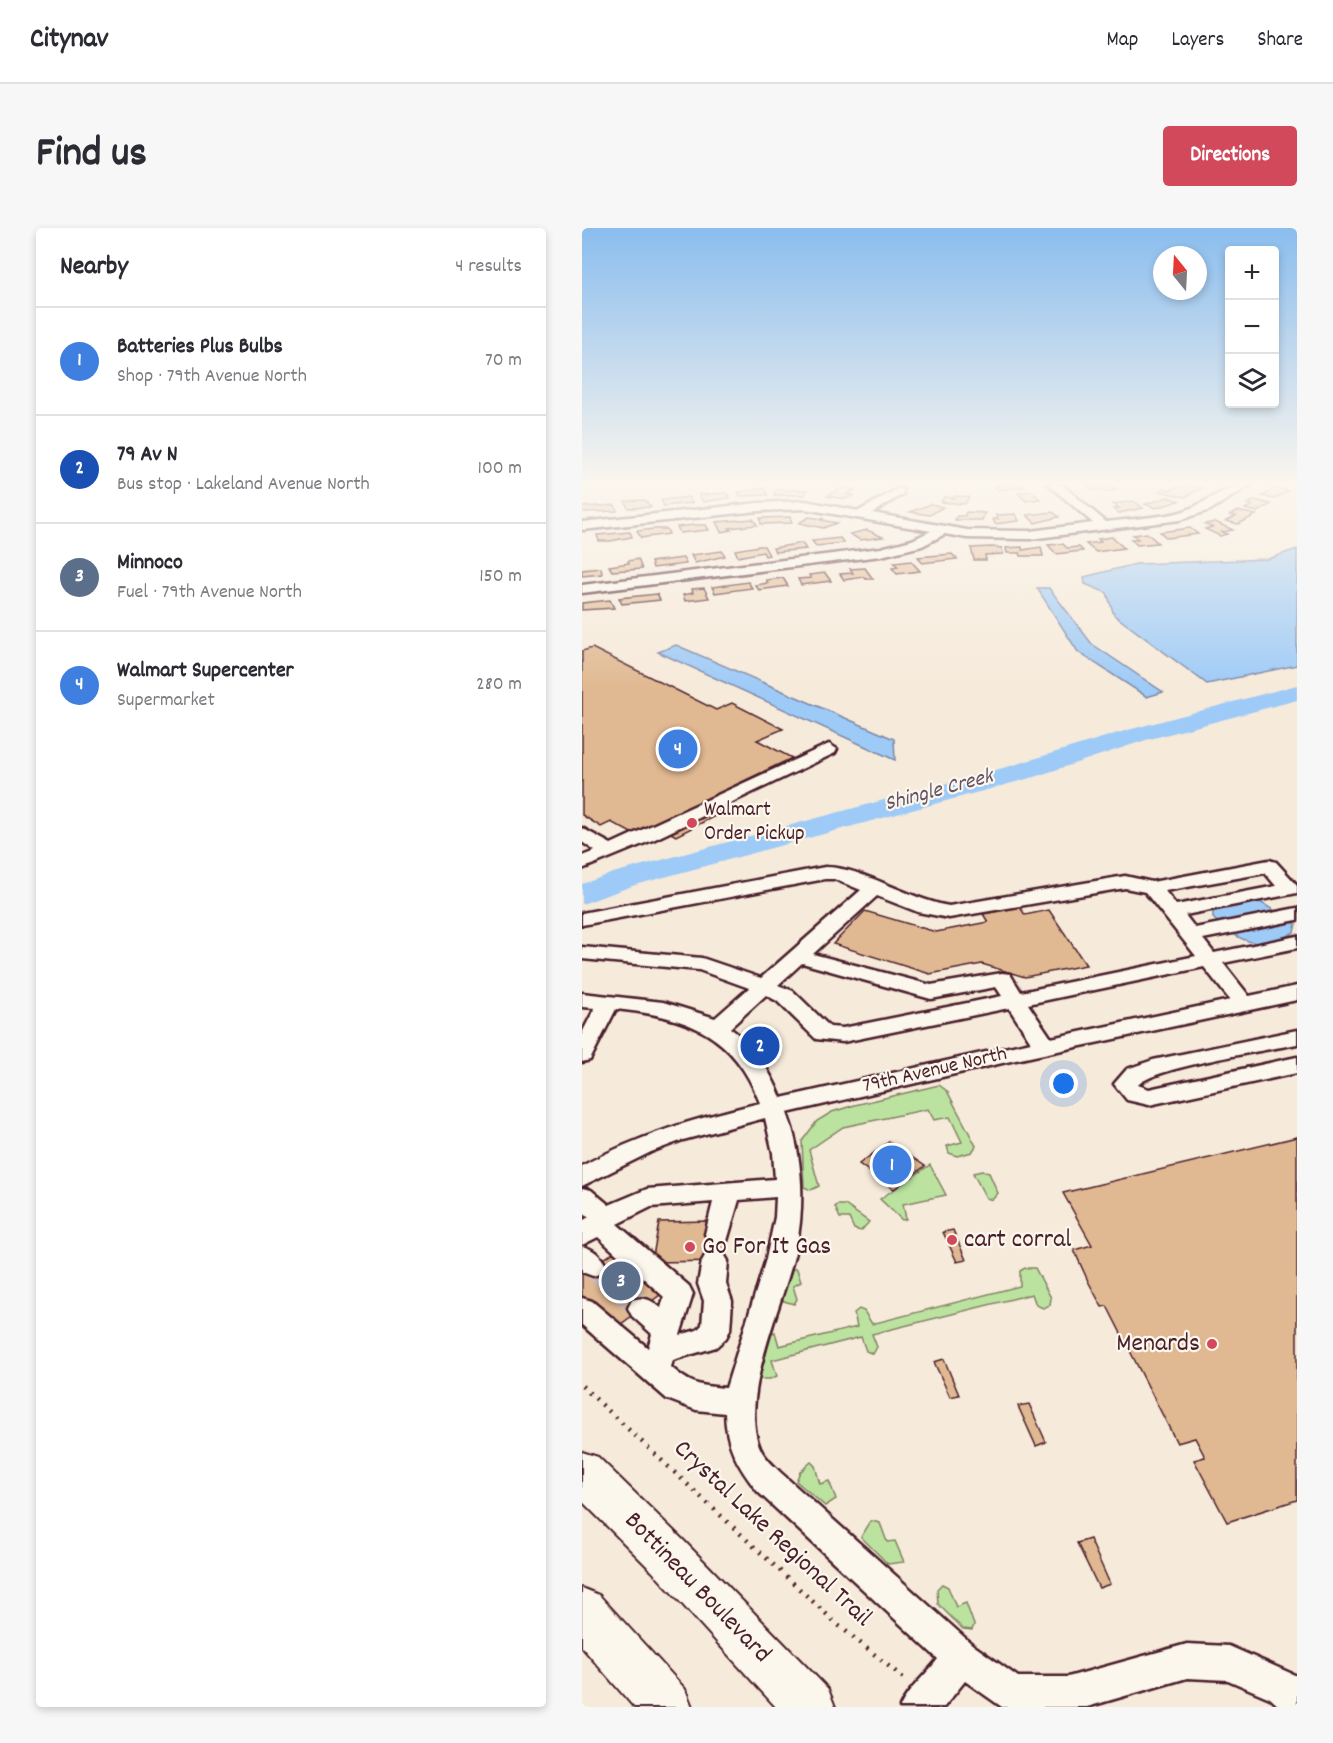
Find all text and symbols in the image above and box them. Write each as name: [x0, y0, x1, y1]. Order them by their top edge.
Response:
text: Citynav: [30, 21, 108, 61]
text: Map: [1107, 26, 1138, 56]
text: Layers: [1171, 26, 1224, 56]
text: Share: [1257, 26, 1303, 56]
text: Find us: [36, 126, 147, 186]
button: Directions: [1163, 126, 1297, 186]
north arrow: [1153, 246, 1207, 300]
map controls: [1225, 246, 1279, 408]
button: +: [1225, 246, 1279, 300]
text: Nearby: [60, 249, 128, 286]
text: 4 results: [455, 253, 522, 281]
button: −: [1225, 300, 1279, 354]
text: Batteries Plus Bulbs: [117, 332, 283, 363]
text: 1: [77, 347, 82, 375]
text: 70 m: [485, 347, 522, 375]
button: layers: [1225, 354, 1279, 408]
text: Shop · 79th Avenue North: [117, 363, 307, 391]
text: 79 Av N: [117, 440, 178, 471]
text: 2: [75, 455, 84, 483]
text: 100 m: [478, 455, 522, 483]
text: Bus stop · Lakeland Avenue North: [117, 471, 370, 499]
text: Minnoco: [117, 548, 183, 579]
text: 3: [75, 563, 84, 591]
text: 150 m: [479, 563, 522, 591]
text: Fuel · 79th Avenue North: [117, 579, 302, 607]
text: Walmart Supercenter: [117, 656, 294, 687]
text: 4: [75, 671, 84, 699]
text: 280 m: [476, 671, 522, 699]
text: Supermarket: [117, 687, 215, 715]
pin: 4: [658, 726, 698, 772]
water label: Shingle Creek: [881, 761, 999, 820]
place label: Walmart Order Pickup: [704, 796, 805, 850]
marker: Walmart Order Pickup: [685, 816, 699, 830]
pin: 2: [740, 1024, 780, 1068]
street label: 79th Avenue North: [860, 1040, 1010, 1102]
your location: [1049, 1069, 1078, 1098]
pin: 1: [872, 1142, 912, 1188]
place label: cart corral: [964, 1222, 1072, 1259]
place label: Go For It Gas: [702, 1229, 831, 1266]
marker: cart corral: [945, 1233, 959, 1247]
marker: Go For It Gas: [683, 1240, 697, 1254]
pin: 3: [602, 1258, 640, 1304]
place label: Menards: [1116, 1326, 1200, 1363]
marker: Menards: [1205, 1337, 1219, 1351]
street label: Crystal Lake Regional Trail: [664, 1432, 880, 1636]
street label: Bottineau Boulevard: [615, 1504, 779, 1672]

